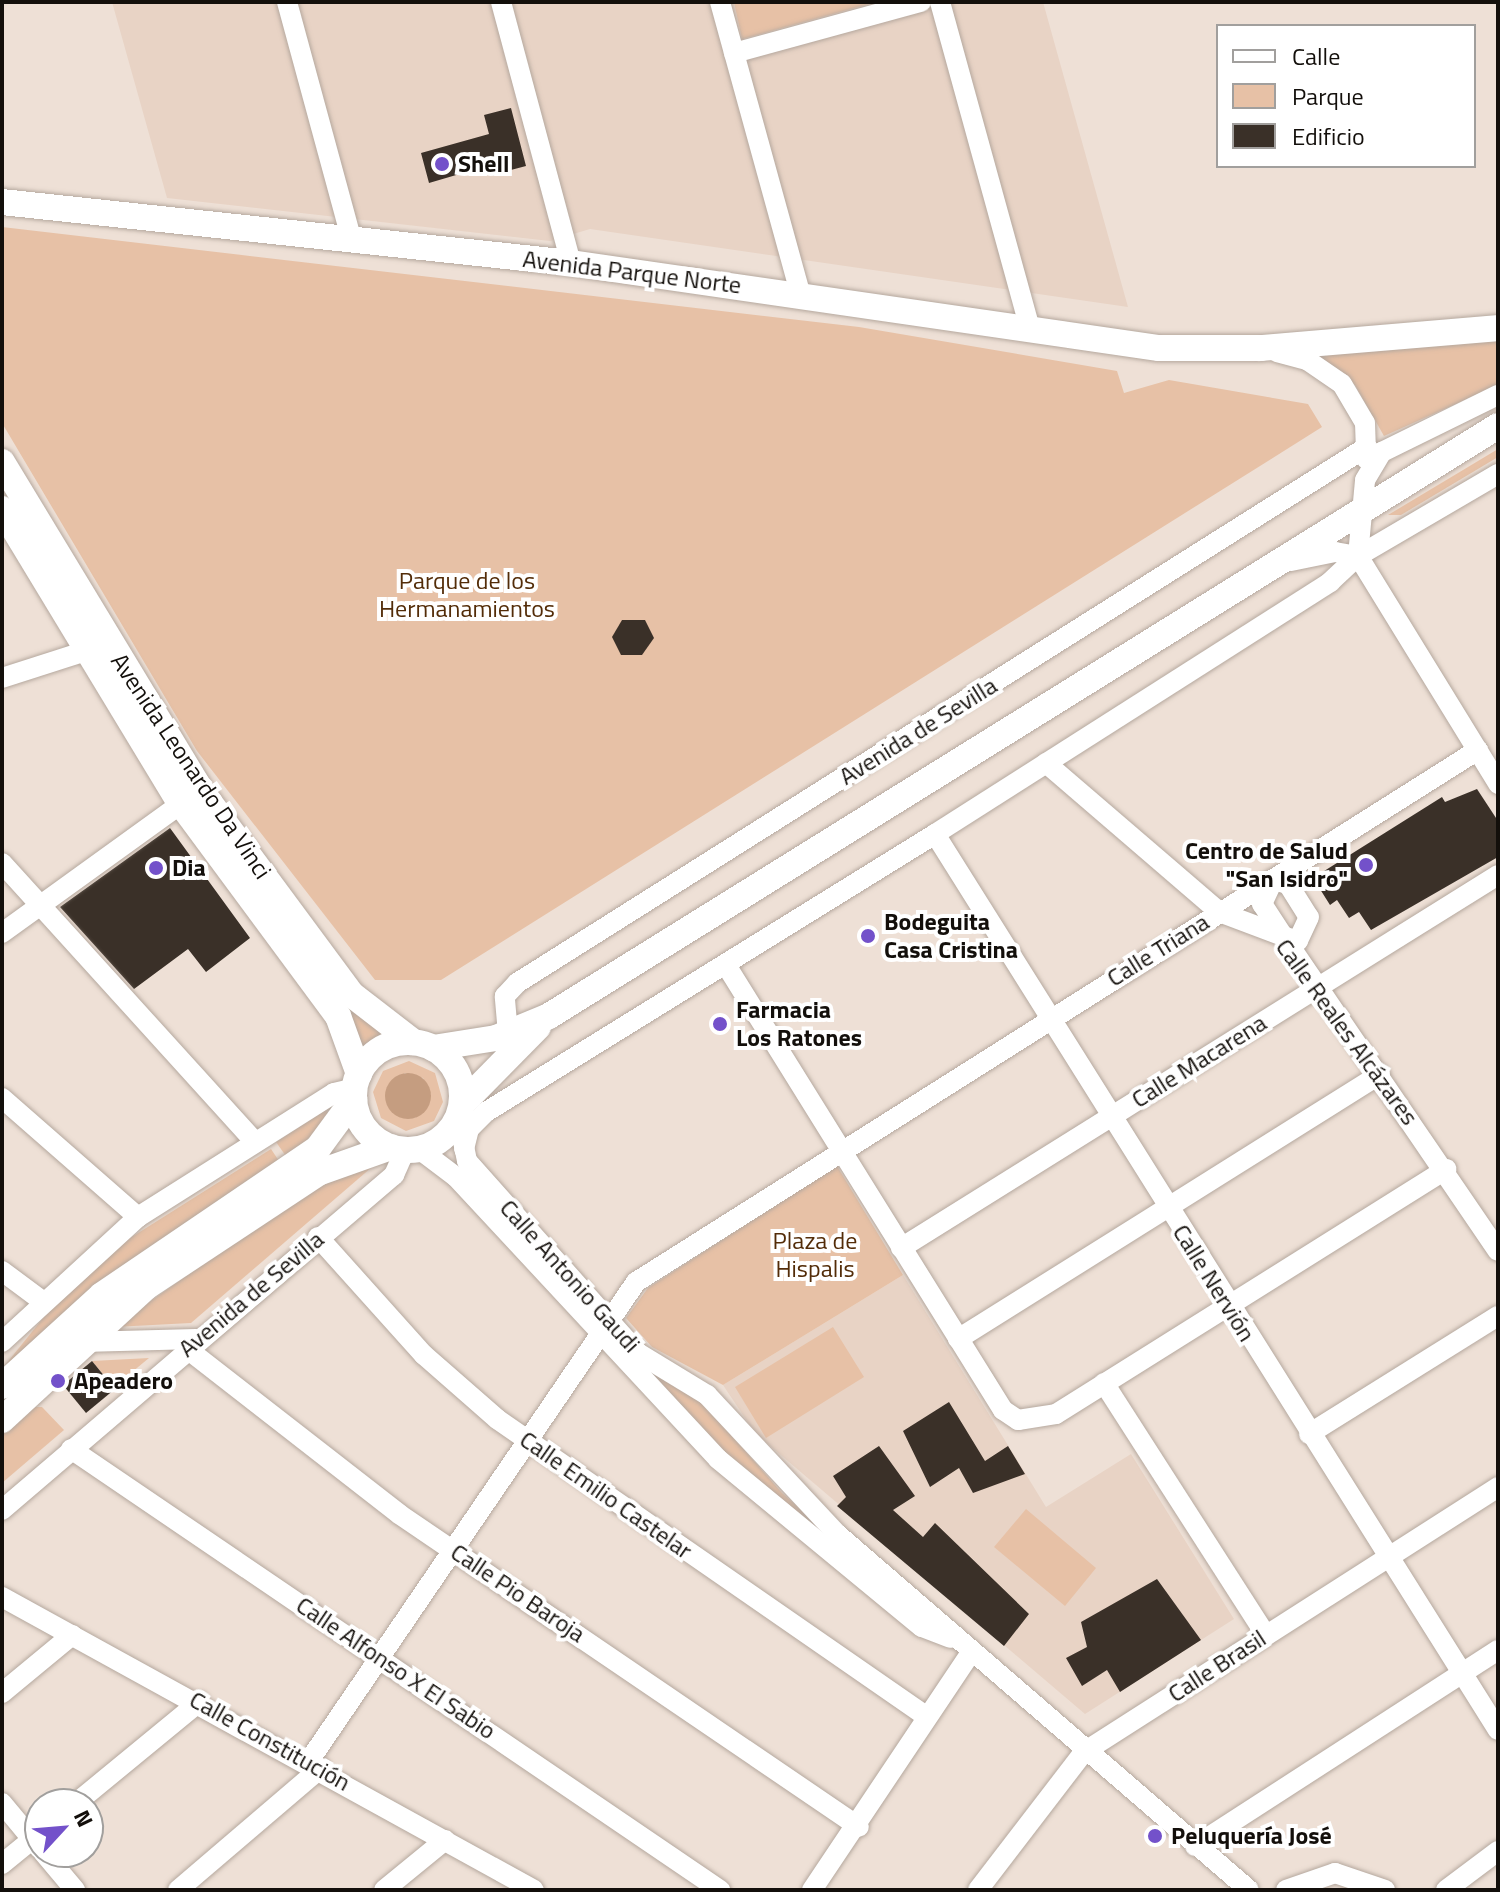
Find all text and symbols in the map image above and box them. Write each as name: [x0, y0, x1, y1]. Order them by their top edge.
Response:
legend: [1216, 24, 1476, 168]
text: Calle: [1292, 38, 1340, 74]
text: Parque: [1292, 78, 1364, 114]
text: Edificio: [1292, 118, 1365, 154]
place label: Shell: [458, 150, 510, 178]
marker: Shell: [433, 155, 451, 173]
street label: Avenida Parque Norte: [521, 244, 743, 300]
park label: Parque de los Hermanamientos: [379, 567, 555, 623]
street label: Avenida Leonardo Da Vinci: [105, 648, 277, 884]
street label: Avenida de Sevilla: [834, 671, 1002, 791]
place label: Centro de Salud "San Isidro": [1185, 837, 1348, 893]
place label: Dia: [172, 854, 206, 882]
marker: Centro de Salud "San Isidro": [1355, 854, 1377, 876]
marker: Dia: [147, 859, 165, 877]
street label: Calle Triana: [1102, 907, 1214, 993]
place label: Bodeguita Casa Cristina: [884, 908, 1018, 964]
marker: Bodeguita Casa Cristina: [859, 927, 877, 945]
street label: Calle Reales Alcázares: [1270, 933, 1424, 1131]
place label: Farmacia Los Ratones: [736, 996, 862, 1052]
street label: Calle Macarena: [1126, 1008, 1272, 1114]
marker: Farmacia Los Ratones: [711, 1015, 729, 1033]
street label: Calle Antonio Gaudi: [494, 1194, 646, 1358]
street label: Calle Nervión: [1167, 1219, 1261, 1347]
street label: Avenida de Sevilla: [173, 1225, 329, 1363]
park label: Plaza de Hispalis: [773, 1227, 857, 1283]
place label: Apeadero: [74, 1367, 173, 1395]
marker: Apeadero: [49, 1372, 67, 1390]
street label: Calle Emilio Castelar: [514, 1425, 698, 1565]
street label: Calle Pio Baroja: [445, 1537, 591, 1649]
street label: Calle Alfonso X El Sabio: [291, 1591, 501, 1745]
street label: Calle Brasil: [1163, 1624, 1271, 1708]
street label: Calle Constitución: [185, 1685, 355, 1797]
north arrow: [24, 1788, 104, 1868]
text: N: [65, 1804, 102, 1833]
place label: Peluquería José: [1171, 1822, 1332, 1850]
marker: Peluquería José: [1146, 1827, 1164, 1845]

